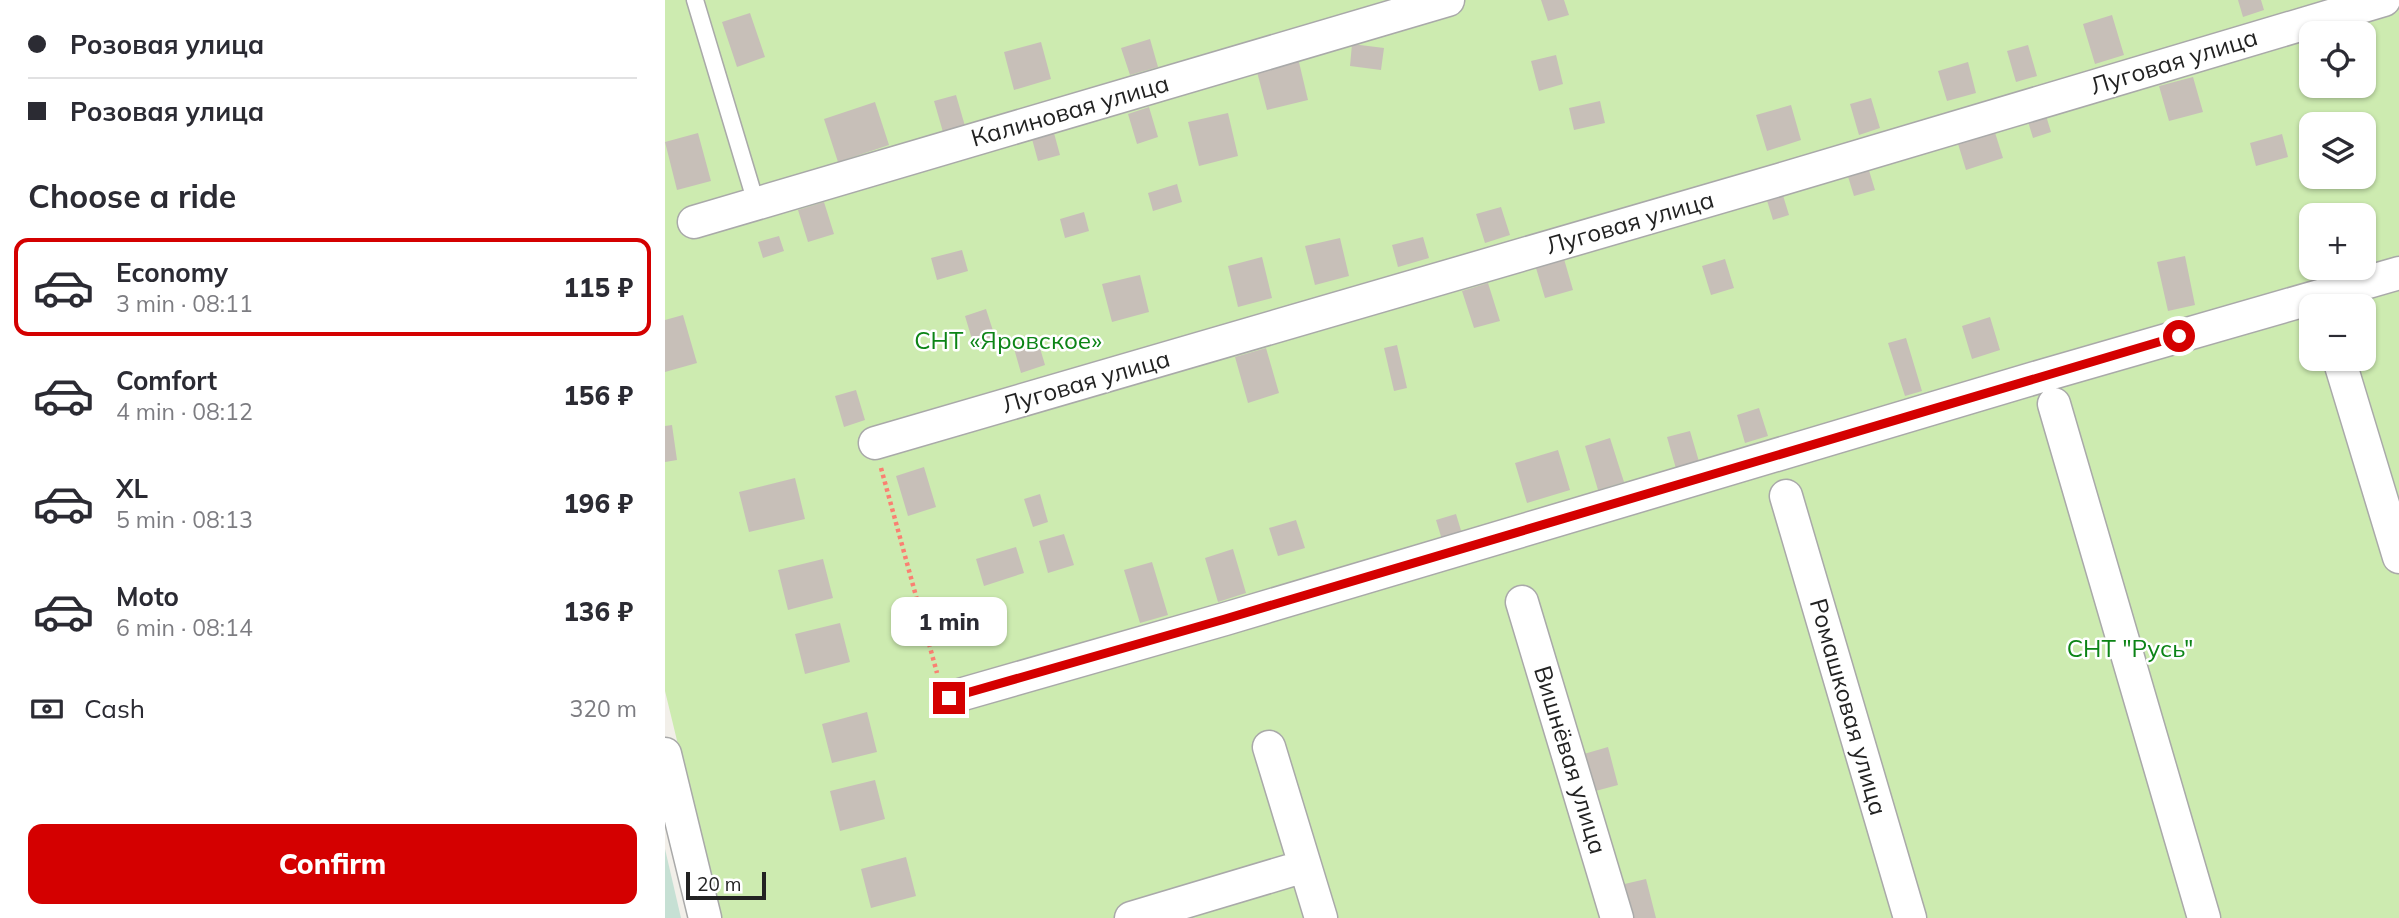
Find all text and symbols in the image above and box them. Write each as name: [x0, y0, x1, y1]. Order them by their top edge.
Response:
street label: Луговая улица: [2086, 21, 2261, 101]
map controls: [2299, 21, 2376, 371]
button: locate: [2299, 21, 2376, 98]
text: Розовая улица: [70, 28, 264, 61]
street label: Калиновая улица: [967, 67, 1172, 153]
text: Розовая улица: [70, 95, 264, 128]
button: layers: [2299, 112, 2376, 189]
text: Choose a ride: [28, 176, 236, 216]
street label: Луговая улица: [1542, 184, 1717, 260]
button: +: [2299, 203, 2376, 280]
icon: car: [32, 256, 95, 319]
text: Economy: [116, 256, 228, 289]
text: 115 ₽: [563, 271, 633, 304]
text: 3 min · 08:11: [116, 289, 253, 318]
button: −: [2299, 294, 2376, 371]
route start: [2163, 320, 2195, 352]
park label: СНТ «Яровское»: [914, 325, 1102, 355]
street label: Луговая улица: [998, 343, 1173, 419]
icon: car: [32, 364, 95, 427]
text: Comfort: [116, 364, 217, 397]
text: 156 ₽: [563, 379, 633, 412]
text: 4 min · 08:12: [116, 397, 253, 426]
icon: car: [32, 472, 95, 535]
text: XL: [116, 472, 148, 505]
text: 196 ₽: [563, 487, 633, 520]
text: 5 min · 08:13: [116, 505, 253, 534]
icon: car: [32, 580, 95, 643]
text: Moto: [116, 580, 179, 613]
text: 136 ₽: [563, 595, 633, 628]
street label: Ромашковая улица: [1804, 595, 1894, 818]
callout: 1 min: [891, 596, 1007, 646]
text: 1 min: [918, 607, 980, 636]
text: 6 min · 08:14: [116, 613, 253, 642]
park label: СНТ "Русь": [2067, 633, 2193, 663]
street label: Вишнёвая улица: [1528, 662, 1614, 857]
route end: [933, 682, 965, 714]
icon: cash: [28, 690, 66, 728]
text: Cash: [84, 692, 145, 725]
text: 320 m: [569, 694, 637, 723]
button: Confirm: [28, 824, 637, 904]
scale bar: [686, 869, 767, 901]
text: 20 m: [697, 872, 741, 896]

